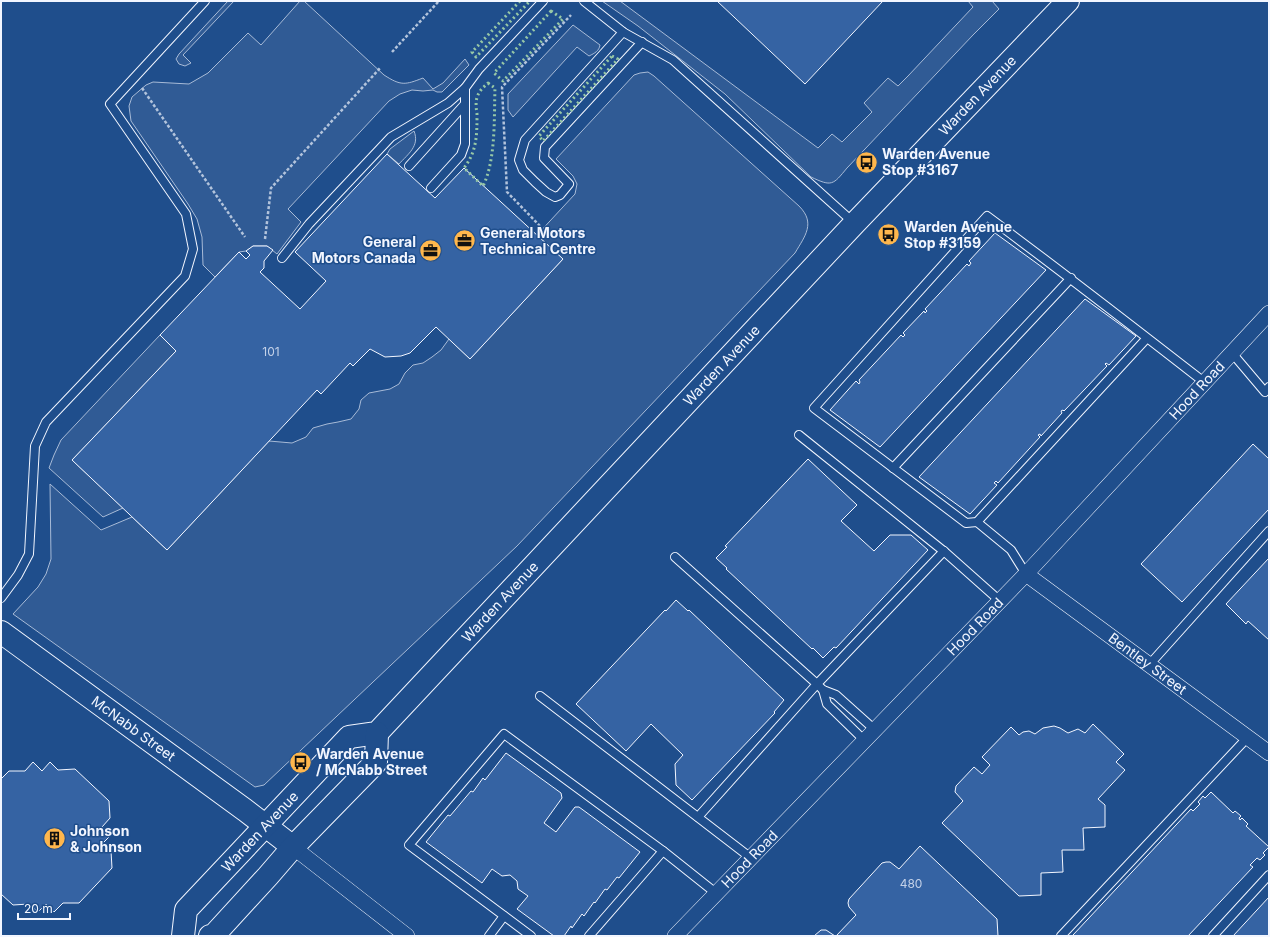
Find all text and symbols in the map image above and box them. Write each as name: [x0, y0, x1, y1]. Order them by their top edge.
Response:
street label: Warden Avenue: [935, 52, 1019, 139]
place label: Warden Avenue Stop #3167: [882, 145, 990, 178]
bus stop icon: Warden Avenue Stop #3167: [854, 149, 880, 175]
place label: Warden Avenue Stop #3159: [904, 218, 1012, 251]
bus stop icon: Warden Avenue Stop #3159: [875, 222, 901, 248]
place label: General Motors Technical Centre: [480, 224, 596, 257]
office icon: General Motors Technical Centre: [452, 228, 478, 254]
place label: General Motors Canada: [312, 233, 416, 266]
office icon: General Motors Canada: [418, 237, 444, 263]
street label: Warden Avenue: [679, 321, 763, 409]
house number: 101: [262, 344, 280, 359]
street label: Hood Road: [1165, 357, 1228, 423]
street label: Warden Avenue: [458, 558, 541, 645]
street label: Hood Road: [943, 594, 1006, 659]
street label: Bentley Street: [1105, 629, 1191, 698]
street label: McNabb Street: [88, 692, 179, 765]
place label: Warden Avenue / McNabb Street: [316, 745, 427, 778]
bus stop icon: Warden Avenue / McNabb Street: [287, 749, 313, 775]
street label: Warden Avenue: [218, 787, 302, 875]
place label: Johnson & Johnson: [70, 822, 142, 855]
building icon: Johnson & Johnson: [41, 826, 67, 852]
street label: Hood Road: [717, 827, 781, 891]
house number: 480: [900, 876, 922, 891]
scale bar: [18, 895, 70, 921]
text: 20 m: [24, 901, 53, 916]

